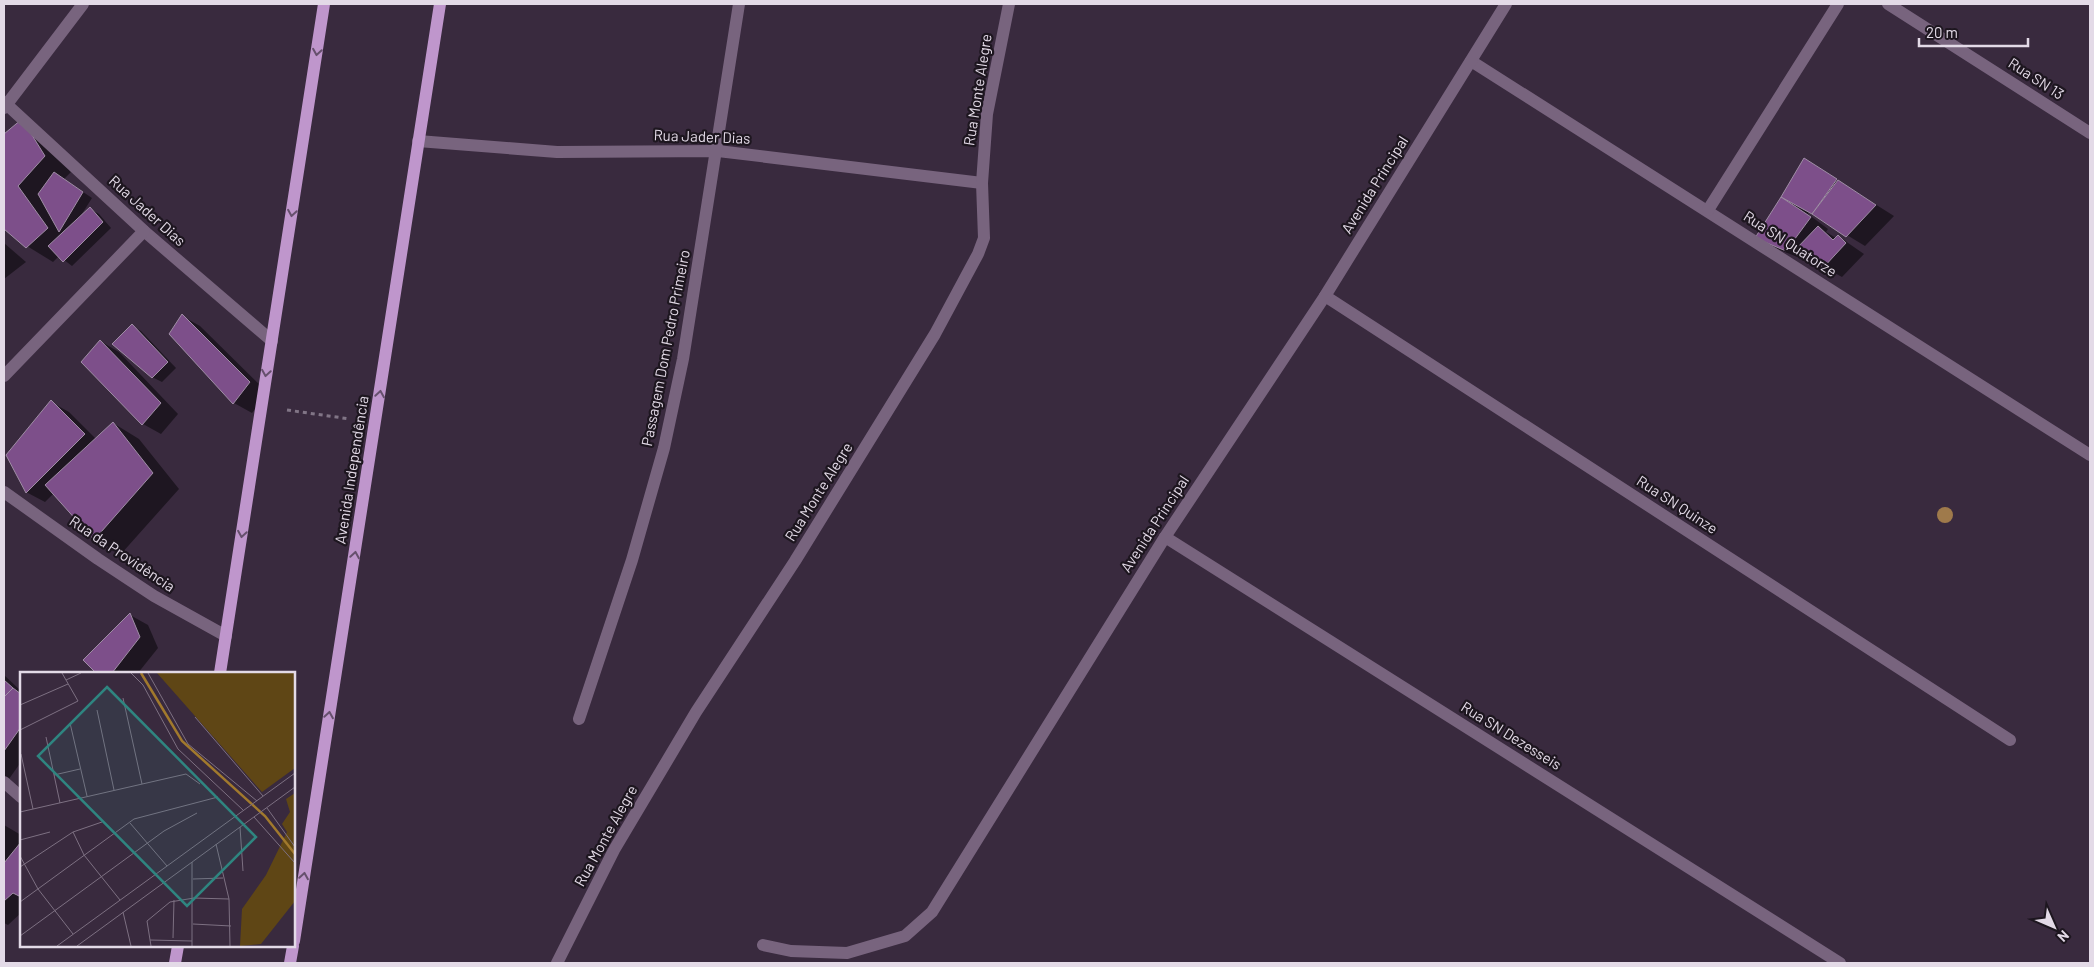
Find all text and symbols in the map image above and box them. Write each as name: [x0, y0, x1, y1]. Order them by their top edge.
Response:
scale bar: [1919, 15, 2028, 47]
text: 20 m: [1926, 23, 1958, 41]
street label: Rua Monte Alegre: [959, 33, 995, 147]
one-way arrow: [312, 48, 322, 56]
street label: Rua SN 13: [2005, 54, 2068, 103]
street label: Rua Jader Dias: [653, 125, 751, 147]
street label: Avenida Principal: [1337, 132, 1411, 237]
street label: Rua Jader Dias: [106, 171, 190, 249]
street label: Rua SN Quatorze: [1740, 206, 1841, 280]
one-way arrow: [287, 208, 297, 217]
street label: Passagem Dom Pedro Primeiro: [637, 248, 693, 448]
one-way arrow: [262, 369, 272, 377]
one-way arrow: [374, 390, 385, 398]
street label: Avenida Independência: [330, 394, 372, 545]
street label: Rua Monte Alegre: [781, 439, 856, 544]
street label: Rua SN Quinze: [1634, 471, 1721, 537]
street label: Avenida Principal: [1116, 472, 1192, 575]
street label: Rua da Providência: [66, 511, 179, 595]
one-way arrow: [237, 529, 247, 538]
one-way arrow: [349, 550, 359, 559]
inset map: [20, 672, 295, 947]
street label: Rua SN Dezesseis: [1458, 697, 1565, 773]
one-way arrow: [324, 711, 334, 720]
street label: Rua Monte Alegre: [570, 782, 640, 889]
one-way arrow: [298, 871, 309, 879]
north arrow: [2029, 902, 2079, 952]
text: N: [2054, 927, 2073, 946]

